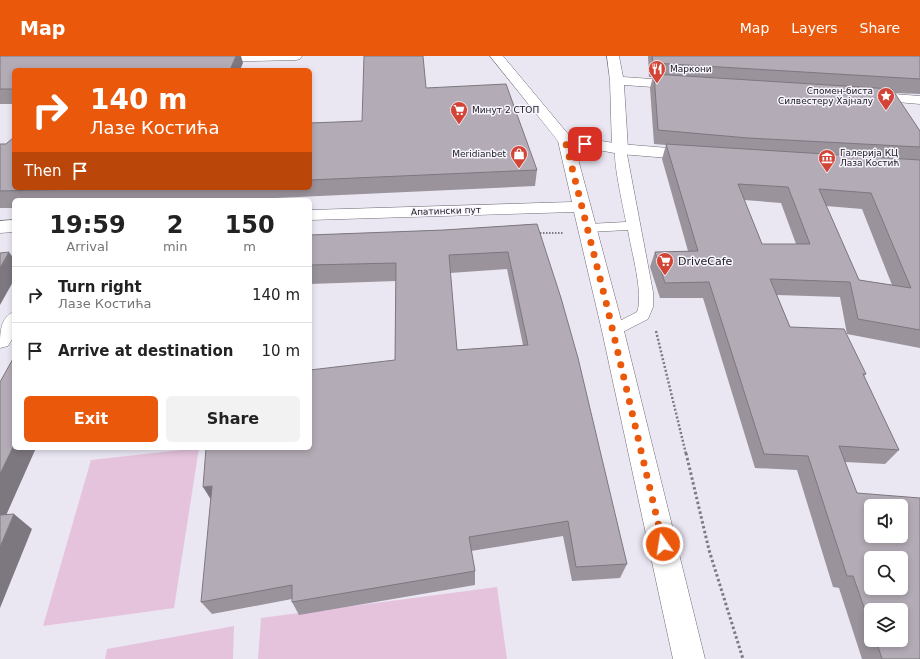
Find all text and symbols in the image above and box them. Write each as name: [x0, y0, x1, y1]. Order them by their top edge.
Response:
text: Map: [20, 17, 65, 39]
text: Map: [740, 20, 769, 36]
text: Layers: [791, 20, 838, 36]
text: Share: [860, 20, 900, 36]
restaurant icon: Маркони: [647, 59, 667, 84]
place label: Маркони: [670, 64, 712, 74]
text: 140 m: [90, 83, 187, 116]
icon: right: [24, 84, 76, 136]
place label: Спомен-биста Силвестеру Хајналу: [778, 86, 874, 106]
place icon: Спомен-биста Силвестеру Хајналу: [876, 86, 896, 111]
supermarket icon: Минут 2 СТОП: [449, 100, 469, 125]
place label: Минут 2 СТОП: [472, 105, 539, 115]
text: Лазе Костића: [90, 117, 220, 138]
pin: [568, 127, 602, 161]
icon: arrive: [574, 133, 596, 155]
shop icon: Meridianbet: [509, 144, 529, 169]
museum icon: Галерија КЦ Лаза Костић: [817, 148, 837, 173]
place label: Галерија КЦ Лаза Костић: [840, 148, 899, 168]
place label: Meridianbet: [452, 149, 506, 159]
icon: arrive: [69, 160, 91, 182]
text: Then: [24, 162, 61, 180]
street label: Апатински пут: [411, 205, 481, 217]
text: 19:59: [49, 211, 126, 239]
text: 2: [167, 211, 183, 239]
text: 150: [225, 211, 275, 239]
text: Arrival: [66, 239, 109, 254]
text: min: [163, 239, 187, 254]
text: m: [243, 239, 256, 254]
supermarket icon: DriveCafe: [655, 251, 675, 276]
place label: DriveCafe: [678, 255, 733, 268]
text: Turn right: [58, 278, 142, 296]
icon: right: [24, 284, 46, 306]
text: 140 m: [252, 286, 300, 304]
text: Лазе Костића: [58, 296, 152, 311]
icon: arrive: [24, 340, 46, 362]
text: Arrive at destination: [58, 342, 233, 360]
text: 10 m: [262, 342, 300, 360]
button: Exit: [24, 396, 158, 442]
button: Share: [166, 396, 300, 442]
map controls: [864, 499, 908, 647]
button: sound: [864, 499, 908, 543]
position arrow: [642, 523, 684, 565]
button: search: [864, 551, 908, 595]
button: layers: [864, 603, 908, 647]

